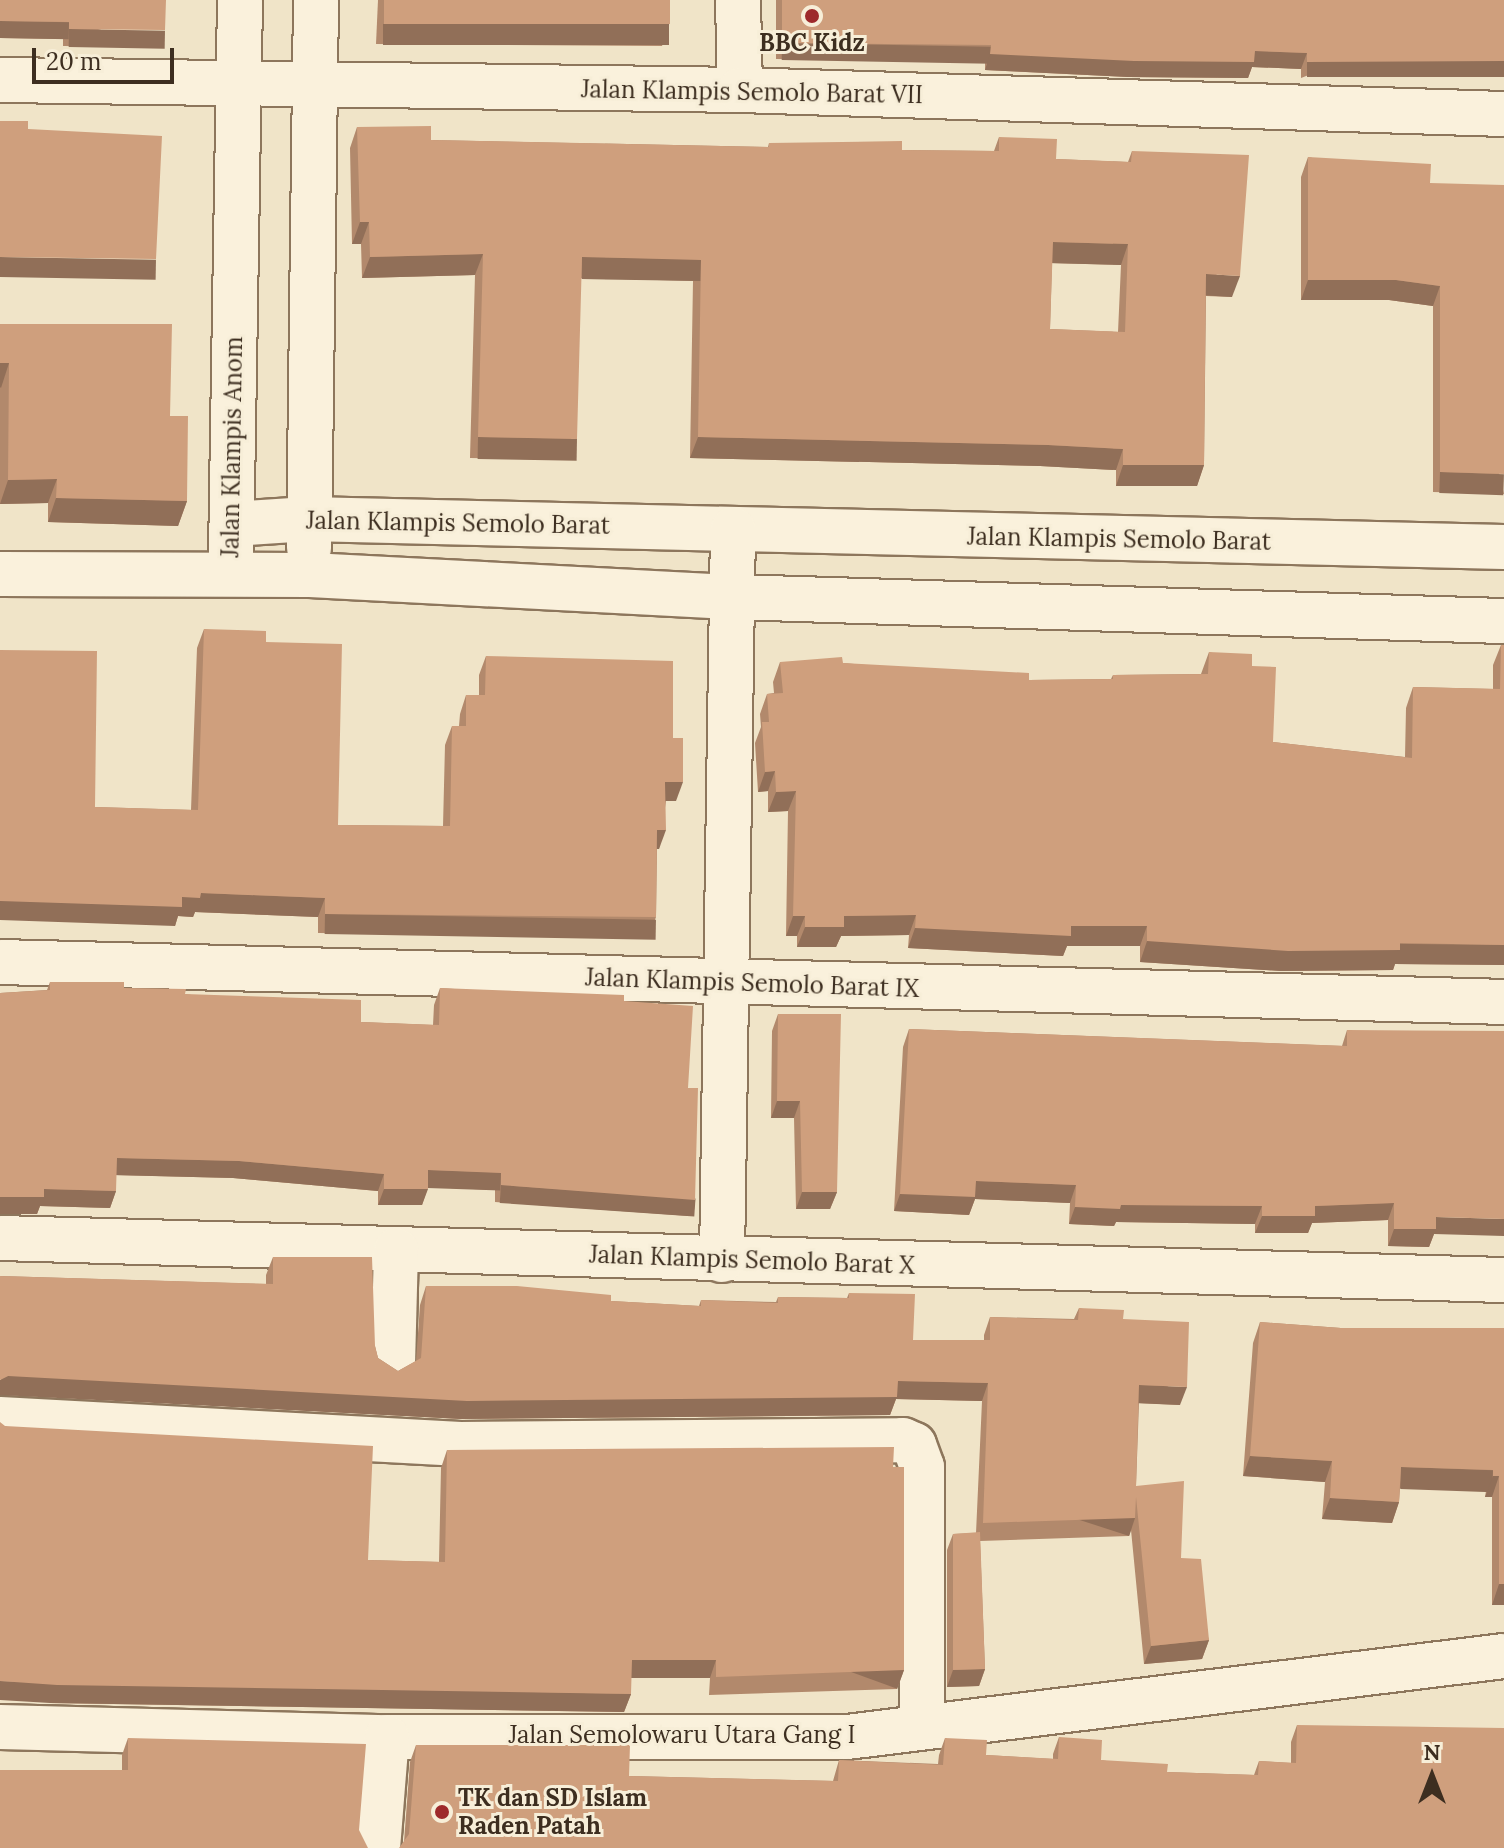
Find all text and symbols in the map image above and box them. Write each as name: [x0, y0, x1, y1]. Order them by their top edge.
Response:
marker: BBC Kidz: [803, 7, 821, 25]
place label: BBC Kidz: [759, 29, 865, 57]
scale bar: [36, 32, 178, 82]
text: 20 m: [46, 46, 102, 77]
street label: Jalan Klampis Semolo Barat VII: [581, 75, 923, 109]
street label: Jalan Klampis Anom: [216, 336, 248, 558]
street label: Jalan Klampis Semolo Barat: [306, 506, 610, 540]
street label: Jalan Klampis Semolo Barat: [967, 522, 1271, 556]
street label: Jalan Klampis Semolo Barat IX: [585, 963, 919, 1003]
street label: Jalan Klampis Semolo Barat X: [589, 1240, 915, 1280]
street label: Jalan Semolowaru Utara Gang I: [509, 1721, 855, 1749]
north arrow: [1392, 1736, 1472, 1816]
text: N: [1423, 1738, 1441, 1766]
place label: TK dan SD Islam Raden Patah: [458, 1784, 647, 1840]
marker: TK dan SD Islam Raden Patah: [433, 1803, 451, 1821]

